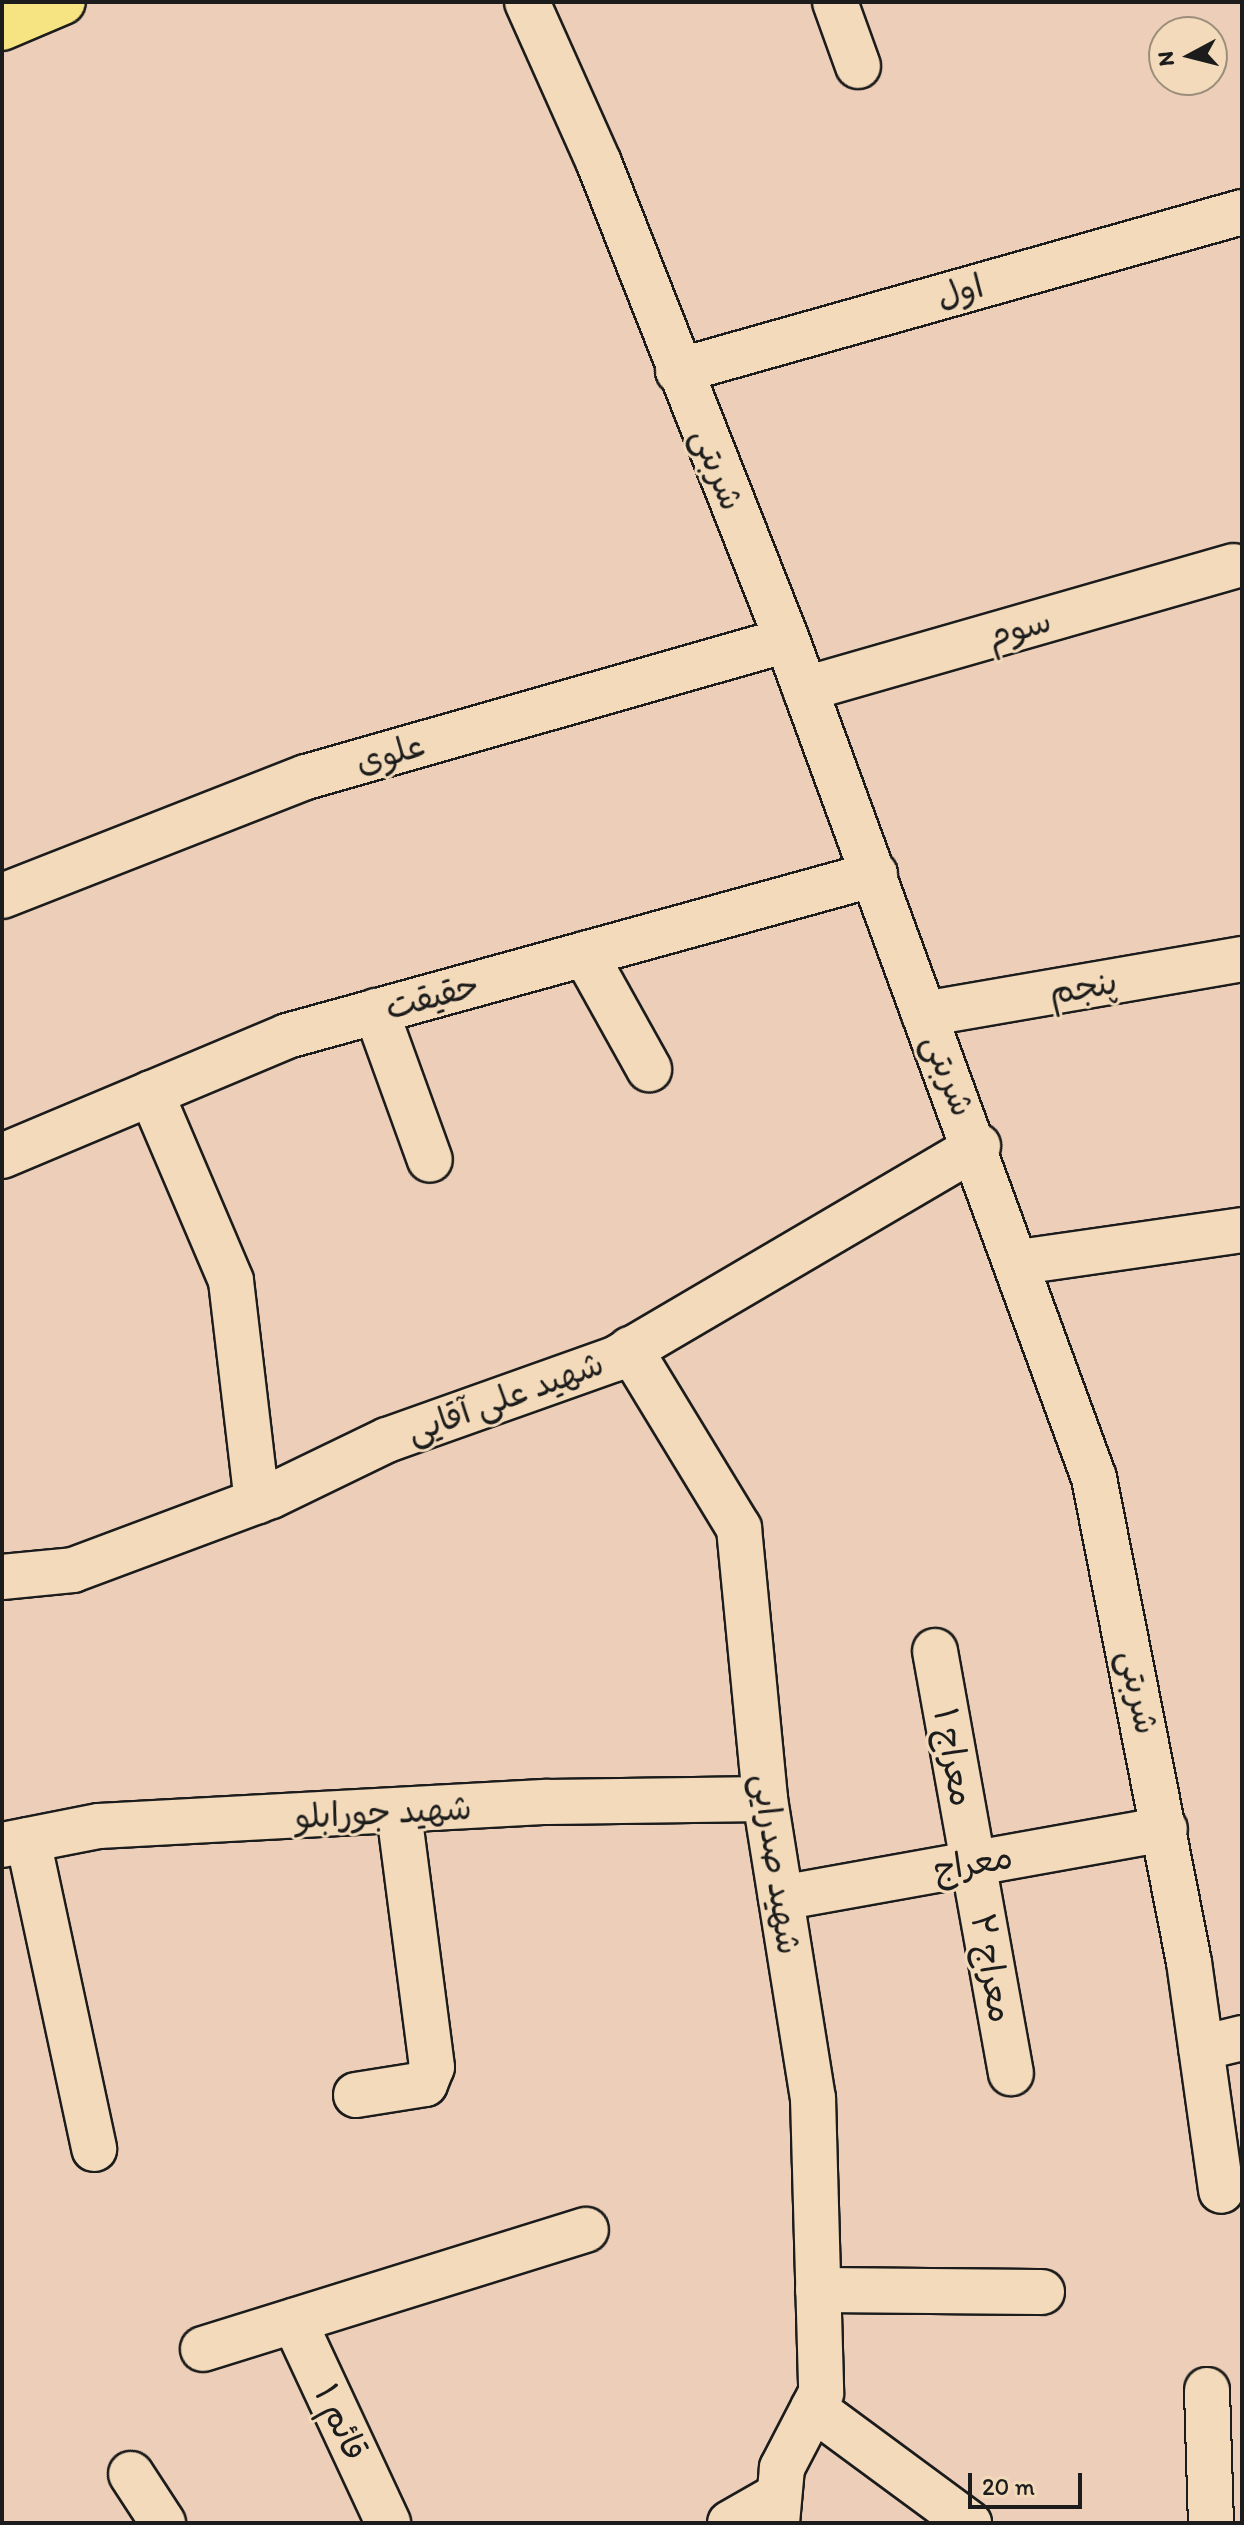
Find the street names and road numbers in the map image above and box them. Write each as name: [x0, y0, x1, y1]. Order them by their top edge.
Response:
street label: اول: [932, 265, 988, 317]
street label: شربتی: [683, 422, 753, 516]
street label: سوم: [982, 599, 1056, 657]
street label: علوی: [351, 724, 429, 782]
street label: پنجم: [1046, 961, 1120, 1013]
street label: حقیقت: [381, 964, 483, 1028]
street label: شربتی: [914, 1028, 984, 1122]
street label: شهید علی آقایی: [401, 1342, 609, 1452]
street label: شربتی: [1110, 1646, 1168, 1738]
street label: معراج ۱: [925, 1704, 983, 1810]
street label: شهید صدرایی: [744, 1771, 810, 1957]
street label: شهید جورابلو: [293, 1787, 473, 1837]
street label: معراج: [930, 1836, 1016, 1890]
street label: معراج ۲: [962, 1910, 1022, 2026]
street label: قائم ۱: [306, 2378, 376, 2466]

